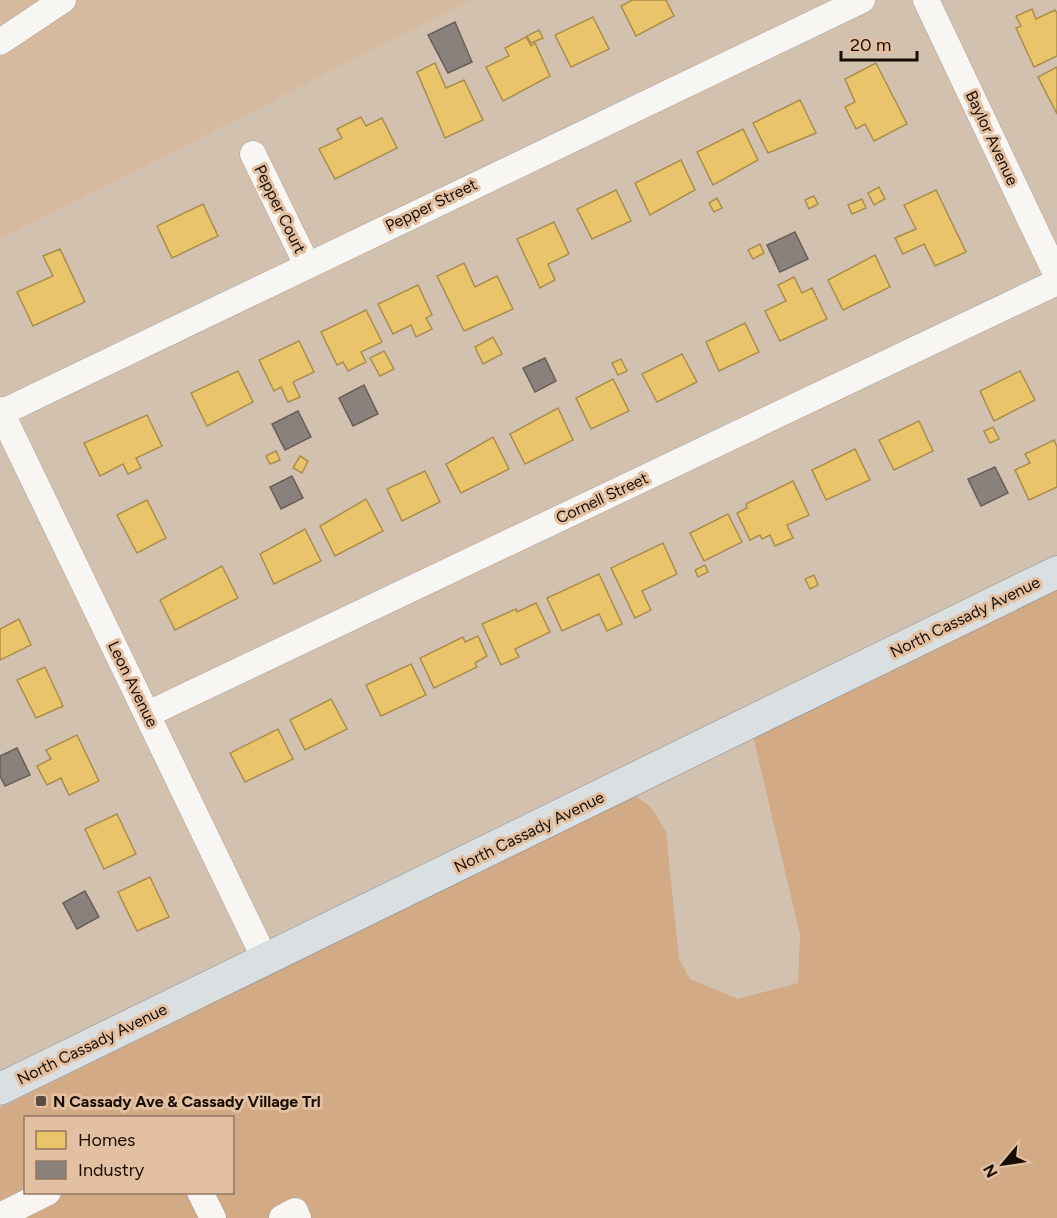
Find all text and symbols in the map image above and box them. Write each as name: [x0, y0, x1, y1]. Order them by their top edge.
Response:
scale bar: [841, 24, 918, 62]
text: 20 m: [850, 34, 891, 56]
street label: Baylor Avenue: [962, 88, 1022, 189]
street label: Pepper Court: [250, 162, 310, 256]
street label: Pepper Street: [382, 175, 480, 235]
street label: Cornell Street: [553, 468, 651, 528]
street label: North Cassady Avenue: [887, 572, 1043, 662]
street label: Leon Avenue: [104, 638, 162, 730]
street label: North Cassady Avenue: [451, 787, 607, 877]
street label: North Cassady Avenue: [14, 999, 170, 1089]
place label: N Cassady Ave & Cassady Village Trl: [53, 1092, 321, 1111]
marker: N Cassady Ave & Cassady Village Trl: [34, 1094, 48, 1108]
legend: [24, 1116, 234, 1194]
text: Homes: [78, 1129, 136, 1151]
north arrow: [973, 1134, 1033, 1194]
text: Industry: [78, 1159, 145, 1181]
text: N: [979, 1161, 1002, 1181]

